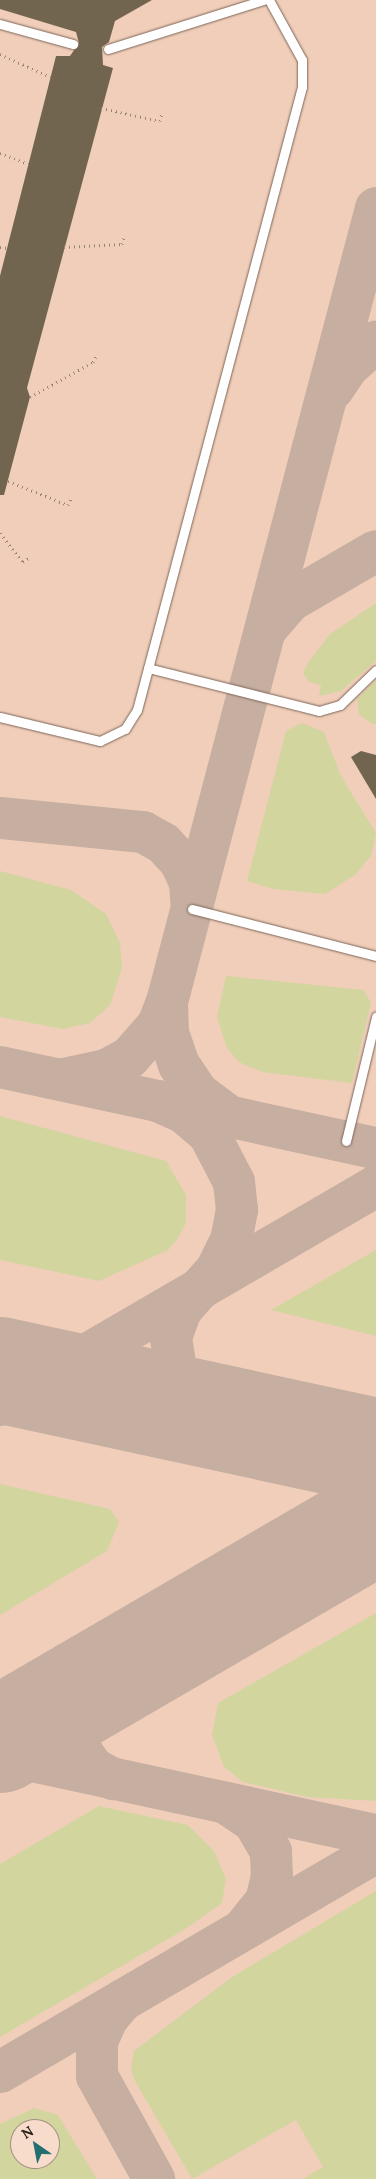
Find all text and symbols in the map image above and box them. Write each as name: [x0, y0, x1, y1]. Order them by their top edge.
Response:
north arrow: [10, 2119, 60, 2169]
text: N: [18, 2122, 37, 2143]

